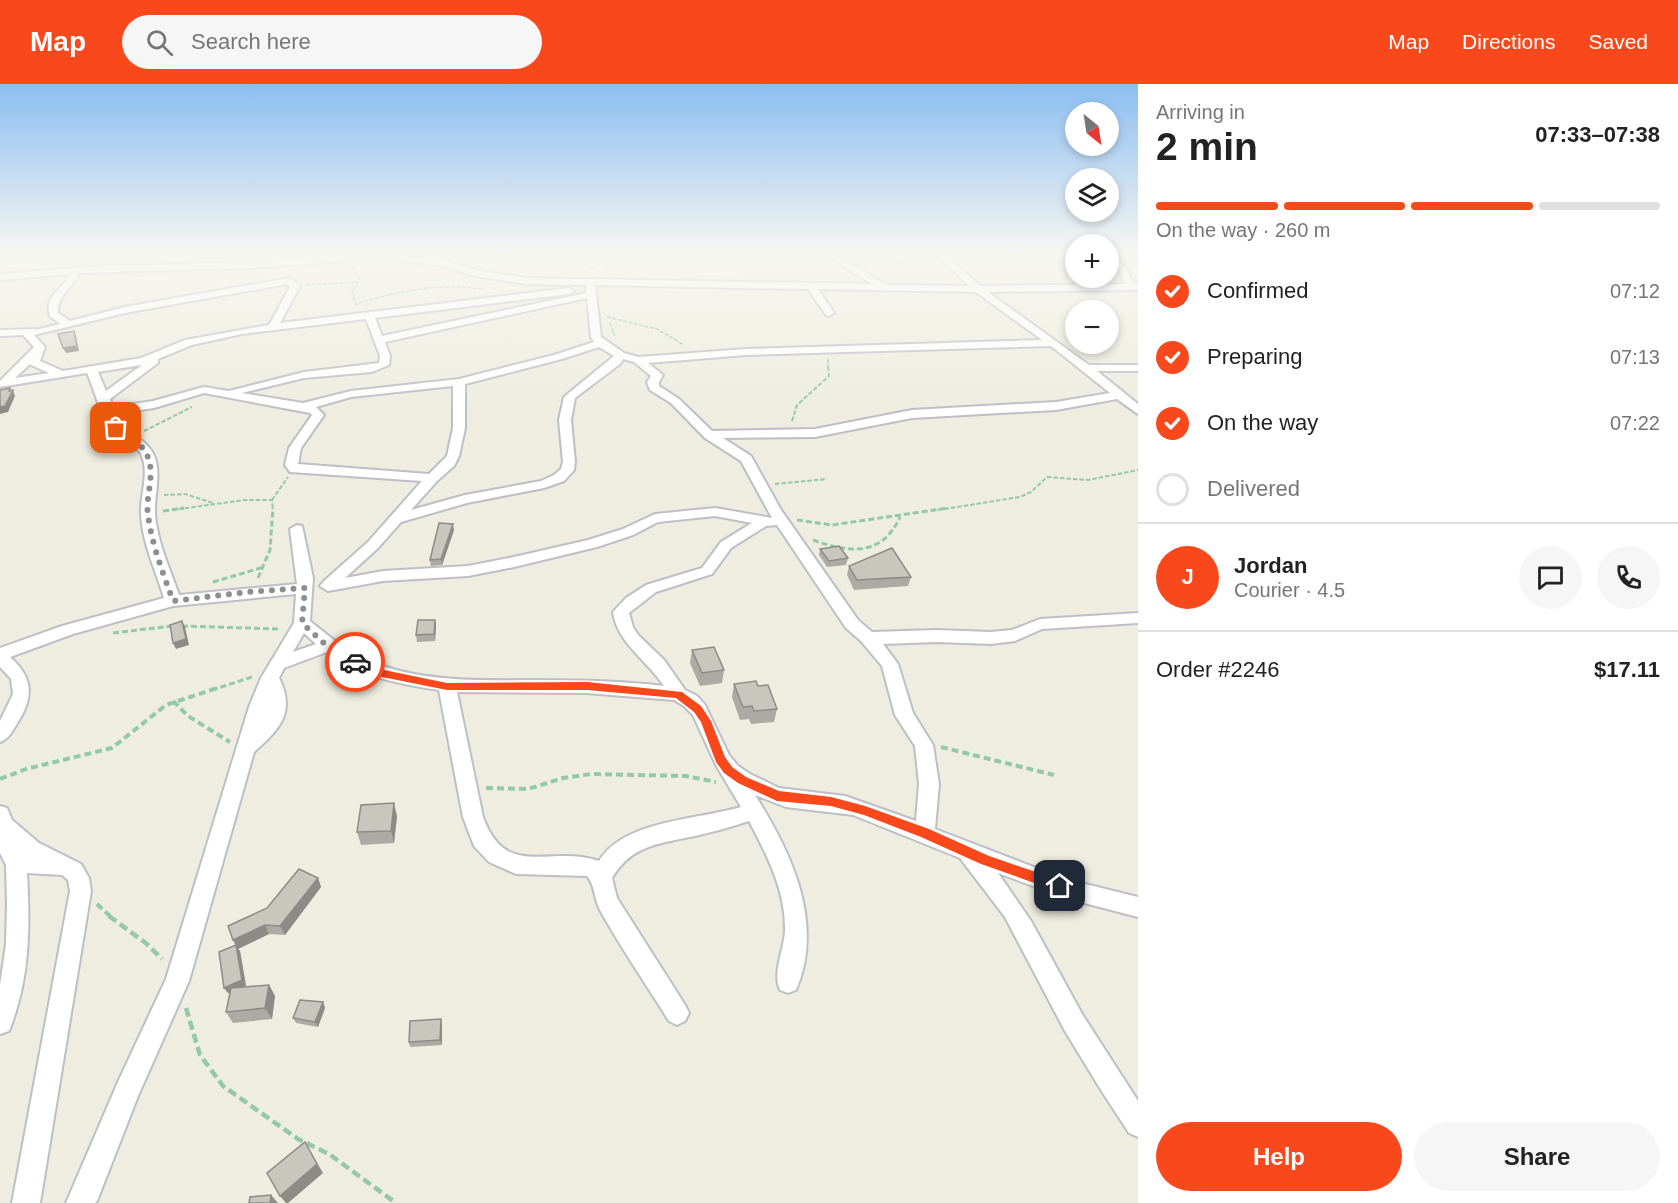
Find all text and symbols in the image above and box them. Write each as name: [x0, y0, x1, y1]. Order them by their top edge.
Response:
search box: [122, 15, 542, 69]
text: Map: [30, 26, 86, 57]
icon: search: [143, 26, 176, 59]
text: Search here: [191, 29, 311, 54]
text: Map: [1388, 30, 1429, 53]
text: Directions: [1462, 30, 1555, 53]
text: Saved: [1588, 30, 1648, 53]
text: Arriving in: [1156, 101, 1245, 123]
north arrow: [1065, 102, 1119, 156]
map controls: [1065, 102, 1119, 354]
text: 07:33–07:38: [1535, 122, 1660, 147]
text: 2 min: [1156, 125, 1258, 168]
button: layers: [1065, 168, 1119, 222]
text: On the way · 260 m: [1156, 219, 1331, 241]
button: +: [1065, 234, 1119, 288]
icon: check: [1156, 275, 1189, 308]
text: Confirmed: [1207, 278, 1308, 303]
text: 07:12: [1610, 280, 1660, 302]
button: −: [1065, 300, 1119, 354]
icon: check: [1156, 341, 1189, 374]
text: Preparing: [1207, 344, 1302, 369]
text: 07:13: [1610, 346, 1660, 368]
pin: [90, 402, 141, 453]
icon: check: [1156, 407, 1189, 440]
text: On the way: [1207, 410, 1318, 435]
icon: bag: [99, 411, 132, 444]
text: 07:22: [1610, 412, 1660, 434]
text: Delivered: [1207, 476, 1300, 501]
button: chat: [1519, 546, 1582, 609]
button: phone: [1597, 546, 1660, 609]
text: Jordan: [1234, 553, 1307, 578]
text: J: [1181, 564, 1194, 589]
text: Courier · 4.5: [1234, 579, 1345, 601]
courier: [325, 632, 385, 692]
icon: car: [339, 646, 372, 679]
text: Order #2246: [1156, 657, 1280, 682]
text: $17.11: [1594, 657, 1660, 682]
pin: [1034, 860, 1085, 911]
icon: home: [1043, 869, 1076, 902]
button: Help: [1156, 1122, 1402, 1191]
button: Share: [1414, 1122, 1660, 1191]

